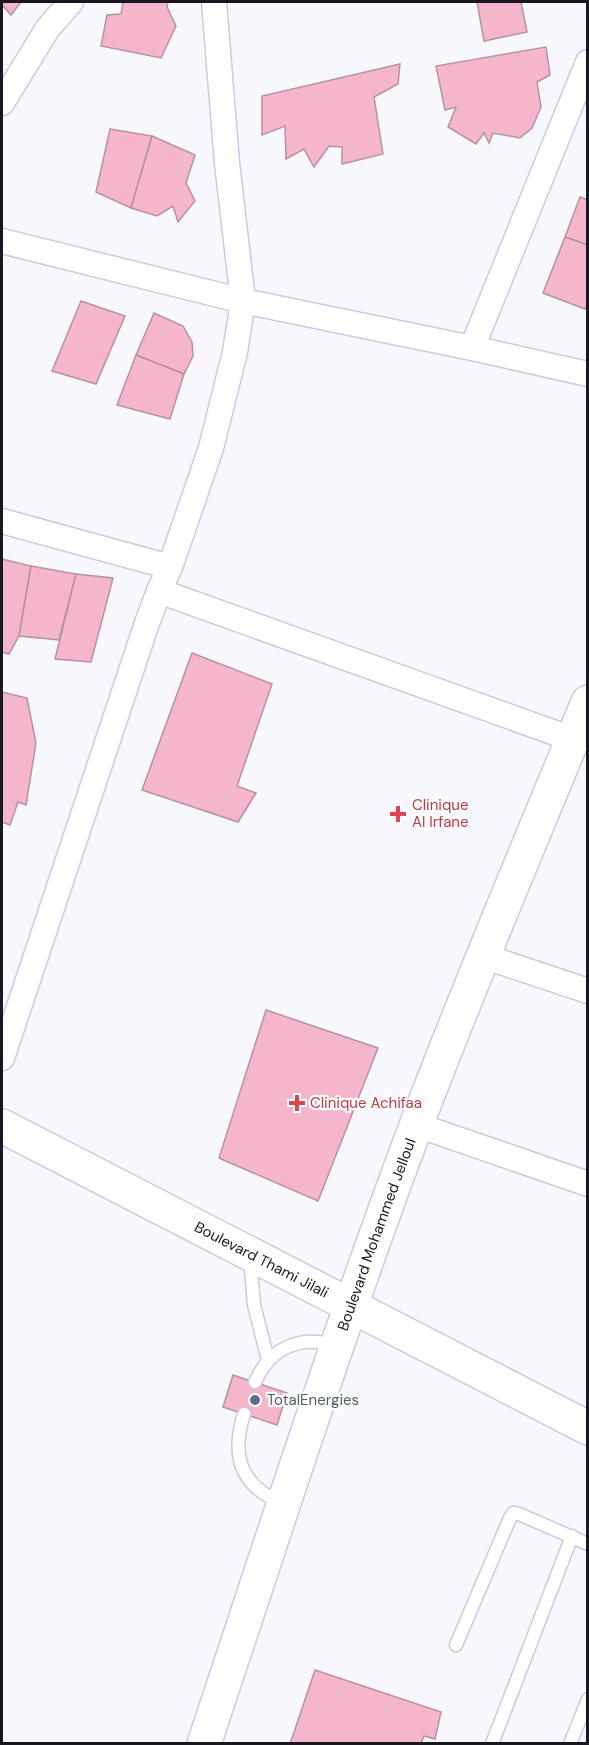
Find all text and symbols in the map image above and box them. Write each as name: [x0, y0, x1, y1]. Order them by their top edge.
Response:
place label: Clinique Al Irfane: [412, 795, 468, 832]
marker: Clinique Al Irfane: [389, 805, 407, 823]
place label: Clinique Achifaa: [310, 1093, 422, 1113]
marker: Clinique Achifaa: [288, 1094, 306, 1112]
street label: Boulevard Mohammed Jelloul: [333, 1135, 421, 1333]
street label: Boulevard Thami Jilali: [191, 1217, 332, 1303]
place label: TotalEnergies: [267, 1390, 359, 1410]
marker: TotalEnergies: [248, 1393, 262, 1407]

